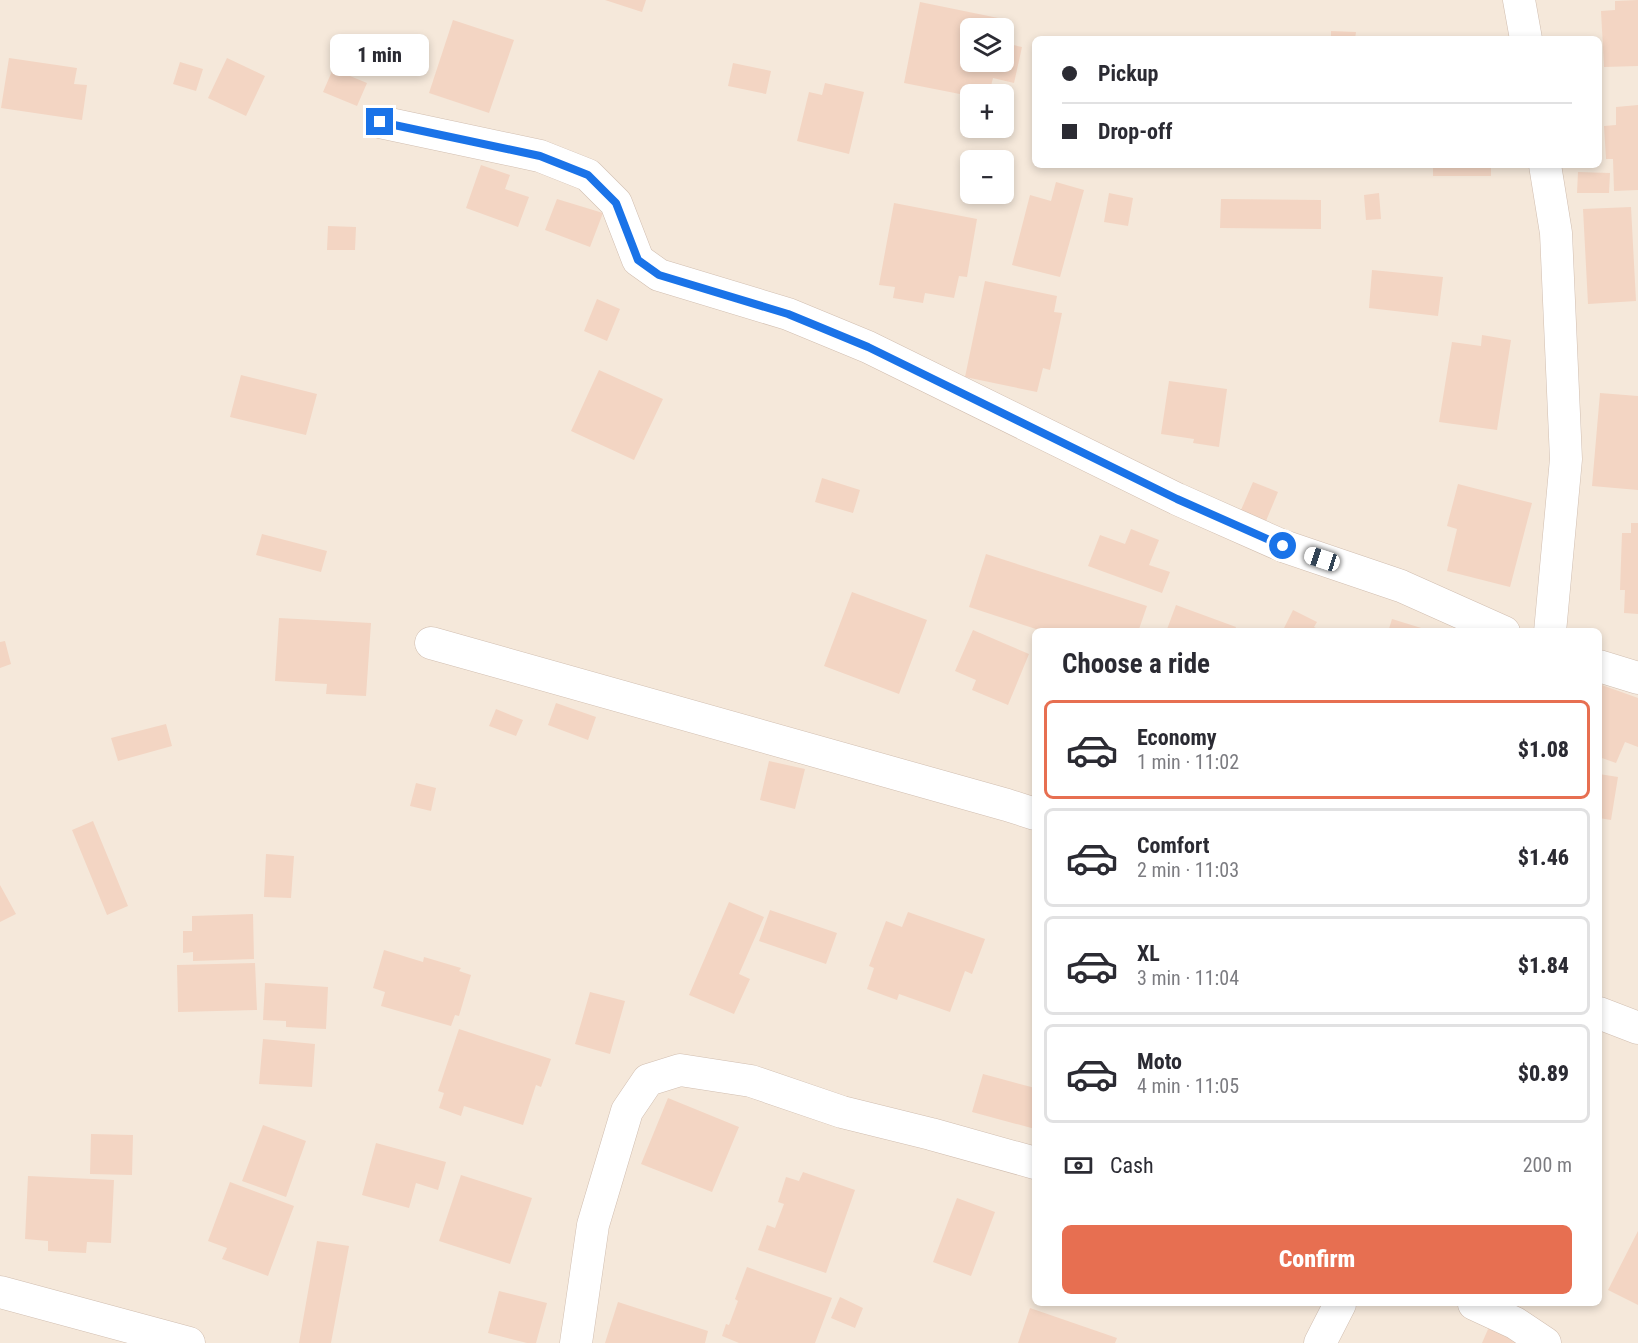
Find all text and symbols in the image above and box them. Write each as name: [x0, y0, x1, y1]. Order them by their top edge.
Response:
map controls: [960, 18, 1014, 204]
button: layers: [960, 18, 1014, 72]
callout: 1 min: [330, 35, 430, 77]
text: 1 min: [357, 43, 402, 67]
text: Pickup: [1098, 61, 1158, 86]
button: +: [960, 84, 1014, 138]
route end: [366, 108, 393, 135]
text: Drop-off: [1098, 119, 1172, 144]
button: −: [960, 150, 1014, 204]
route start: [1269, 532, 1296, 559]
car: [1302, 545, 1342, 573]
text: Choose a ride: [1062, 648, 1210, 680]
icon: car: [1065, 723, 1119, 777]
text: Economy: [1137, 725, 1217, 750]
text: $1.08: [1518, 737, 1569, 762]
text: 1 min · 11:02: [1137, 750, 1239, 774]
icon: car: [1065, 831, 1119, 885]
text: Comfort: [1137, 833, 1210, 858]
text: $1.46: [1518, 845, 1569, 870]
text: 2 min · 11:03: [1137, 858, 1239, 882]
icon: car: [1065, 939, 1119, 993]
text: XL: [1137, 941, 1160, 966]
text: $1.84: [1518, 953, 1569, 978]
text: 3 min · 11:04: [1137, 966, 1239, 990]
icon: car: [1065, 1047, 1119, 1101]
text: Moto: [1137, 1049, 1182, 1074]
text: $0.89: [1518, 1061, 1569, 1086]
text: 4 min · 11:05: [1137, 1074, 1239, 1098]
icon: cash: [1062, 1149, 1095, 1182]
text: Cash: [1110, 1153, 1154, 1178]
text: 200 m: [1523, 1153, 1572, 1177]
button: Confirm: [1062, 1225, 1572, 1294]

